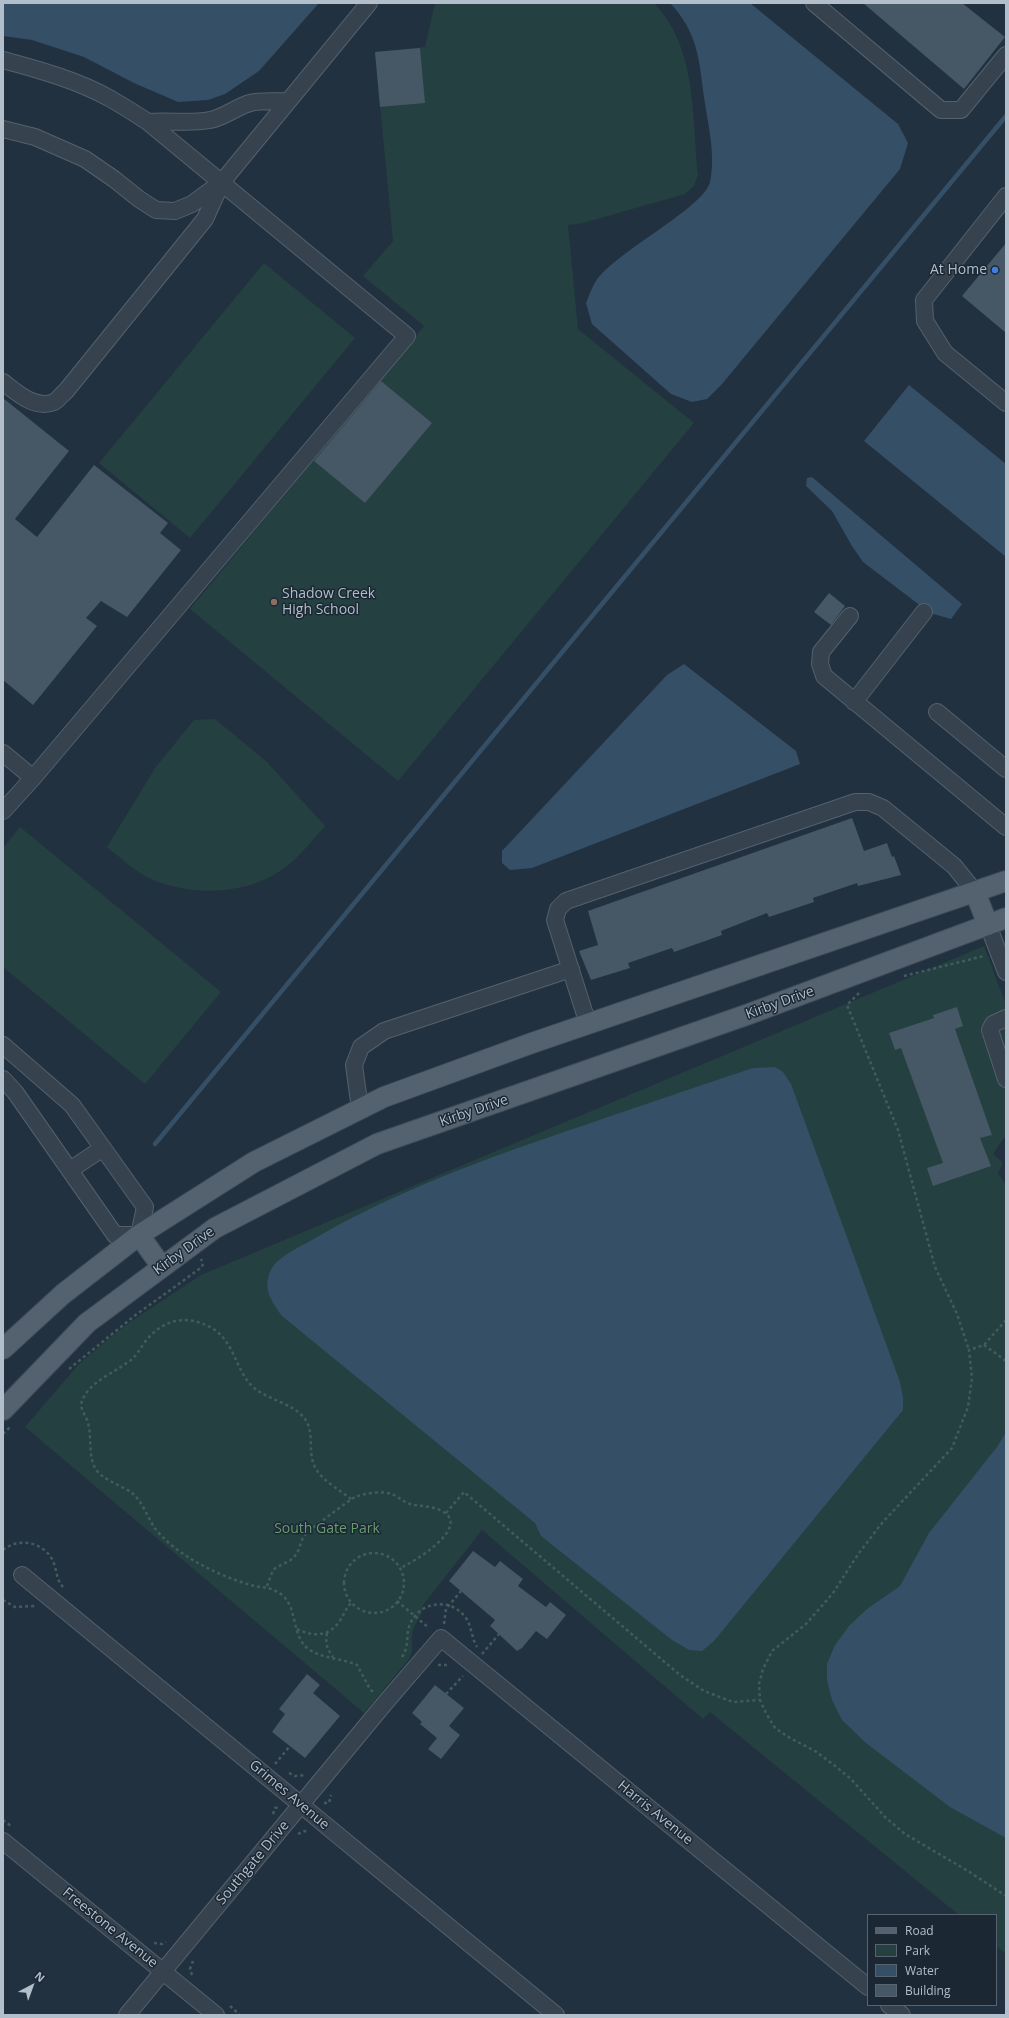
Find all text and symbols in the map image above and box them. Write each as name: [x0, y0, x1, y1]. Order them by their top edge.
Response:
place label: At Home: [930, 262, 987, 278]
marker: At Home: [990, 265, 1000, 275]
place label: Shadow Creek High School: [282, 586, 375, 618]
marker: Shadow Creek High School: [269, 597, 279, 607]
street label: Kirby Drive: [744, 983, 816, 1023]
street label: Kirby Drive: [438, 1091, 510, 1131]
street label: Kirby Drive: [150, 1223, 218, 1279]
park label: South Gate Park: [274, 1521, 380, 1537]
street label: Grimes Avenue: [246, 1757, 332, 1833]
street label: Harris Avenue: [614, 1777, 696, 1849]
street label: Southgate Drive: [213, 1818, 293, 1908]
street label: Freestone Avenue: [59, 1884, 161, 1972]
legend: [867, 1914, 997, 2006]
text: Road: [905, 1922, 934, 1939]
text: Park: [905, 1942, 930, 1959]
text: Water: [905, 1962, 939, 1979]
north arrow: [12, 1966, 52, 2006]
text: N: [32, 1968, 48, 1985]
text: Building: [905, 1982, 950, 1999]

